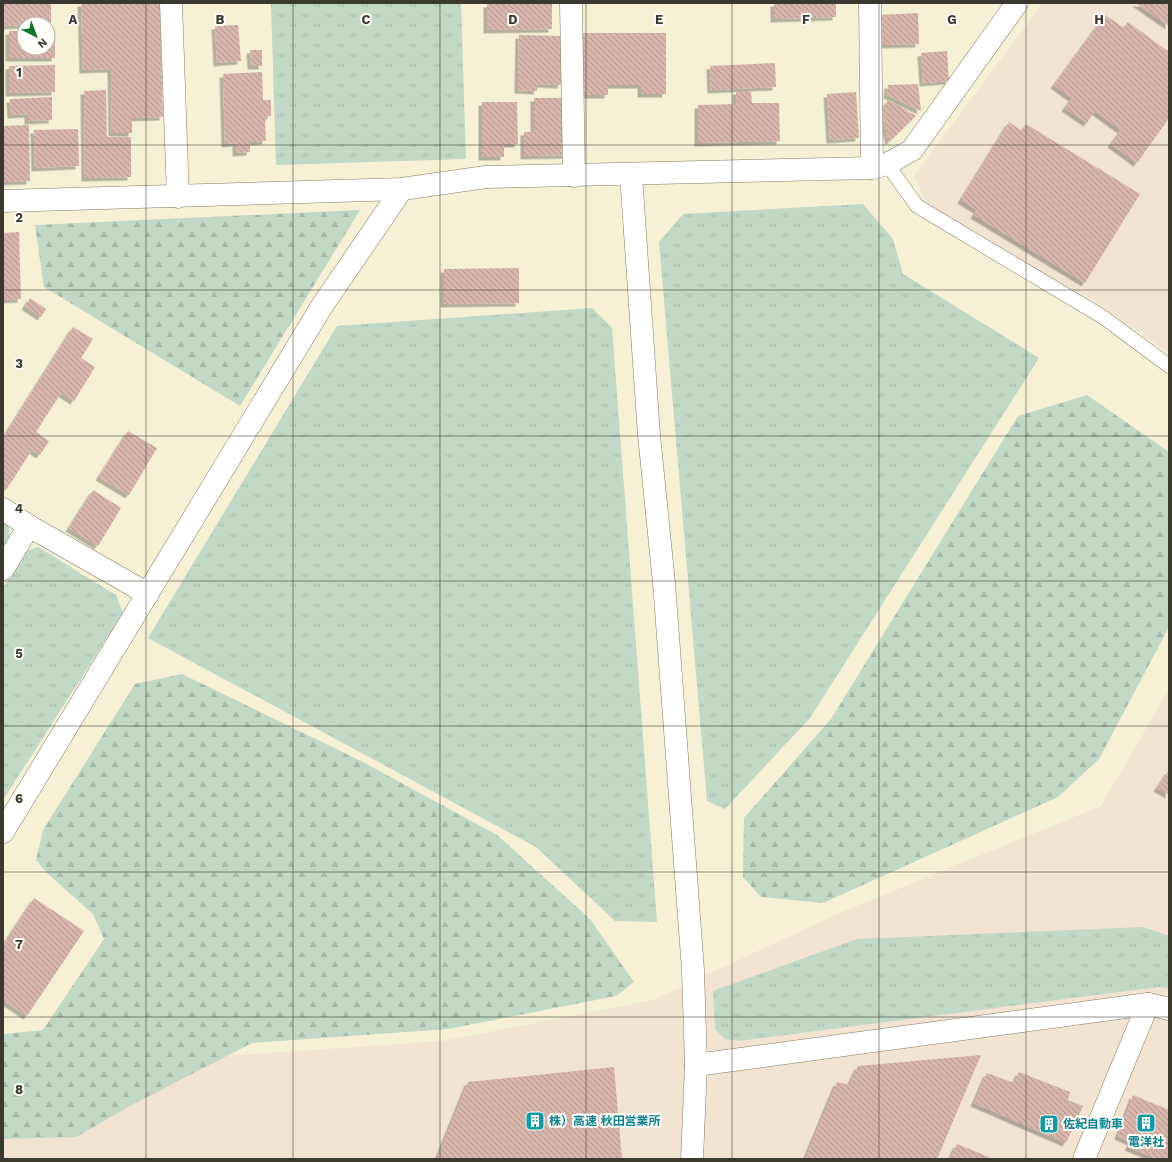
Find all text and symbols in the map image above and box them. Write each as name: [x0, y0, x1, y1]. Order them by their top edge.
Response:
text: A: [69, 12, 78, 27]
text: B: [216, 12, 225, 27]
text: C: [362, 12, 371, 27]
text: D: [508, 12, 518, 27]
text: E: [655, 12, 663, 27]
text: F: [802, 12, 810, 27]
text: G: [947, 12, 957, 27]
text: H: [1094, 12, 1104, 27]
north arrow: [16, 16, 56, 56]
text: N: [35, 36, 50, 51]
text: 1: [16, 65, 22, 80]
text: 2: [15, 210, 23, 225]
text: 3: [15, 356, 23, 371]
text: 4: [15, 501, 24, 516]
text: 5: [15, 646, 23, 661]
text: 6: [15, 791, 23, 806]
text: 7: [15, 937, 23, 952]
text: 8: [15, 1082, 23, 1097]
building icon: 株）高速 秋田営業所: [524, 1110, 546, 1132]
building icon: 電洋社: [1135, 1112, 1157, 1134]
building icon: 佐紀自動車: [1038, 1113, 1060, 1135]
place label: 株）高速 秋田営業所: [549, 1114, 660, 1128]
place label: 佐紀自動車: [1063, 1117, 1123, 1131]
place label: 電洋社: [1128, 1135, 1164, 1149]

